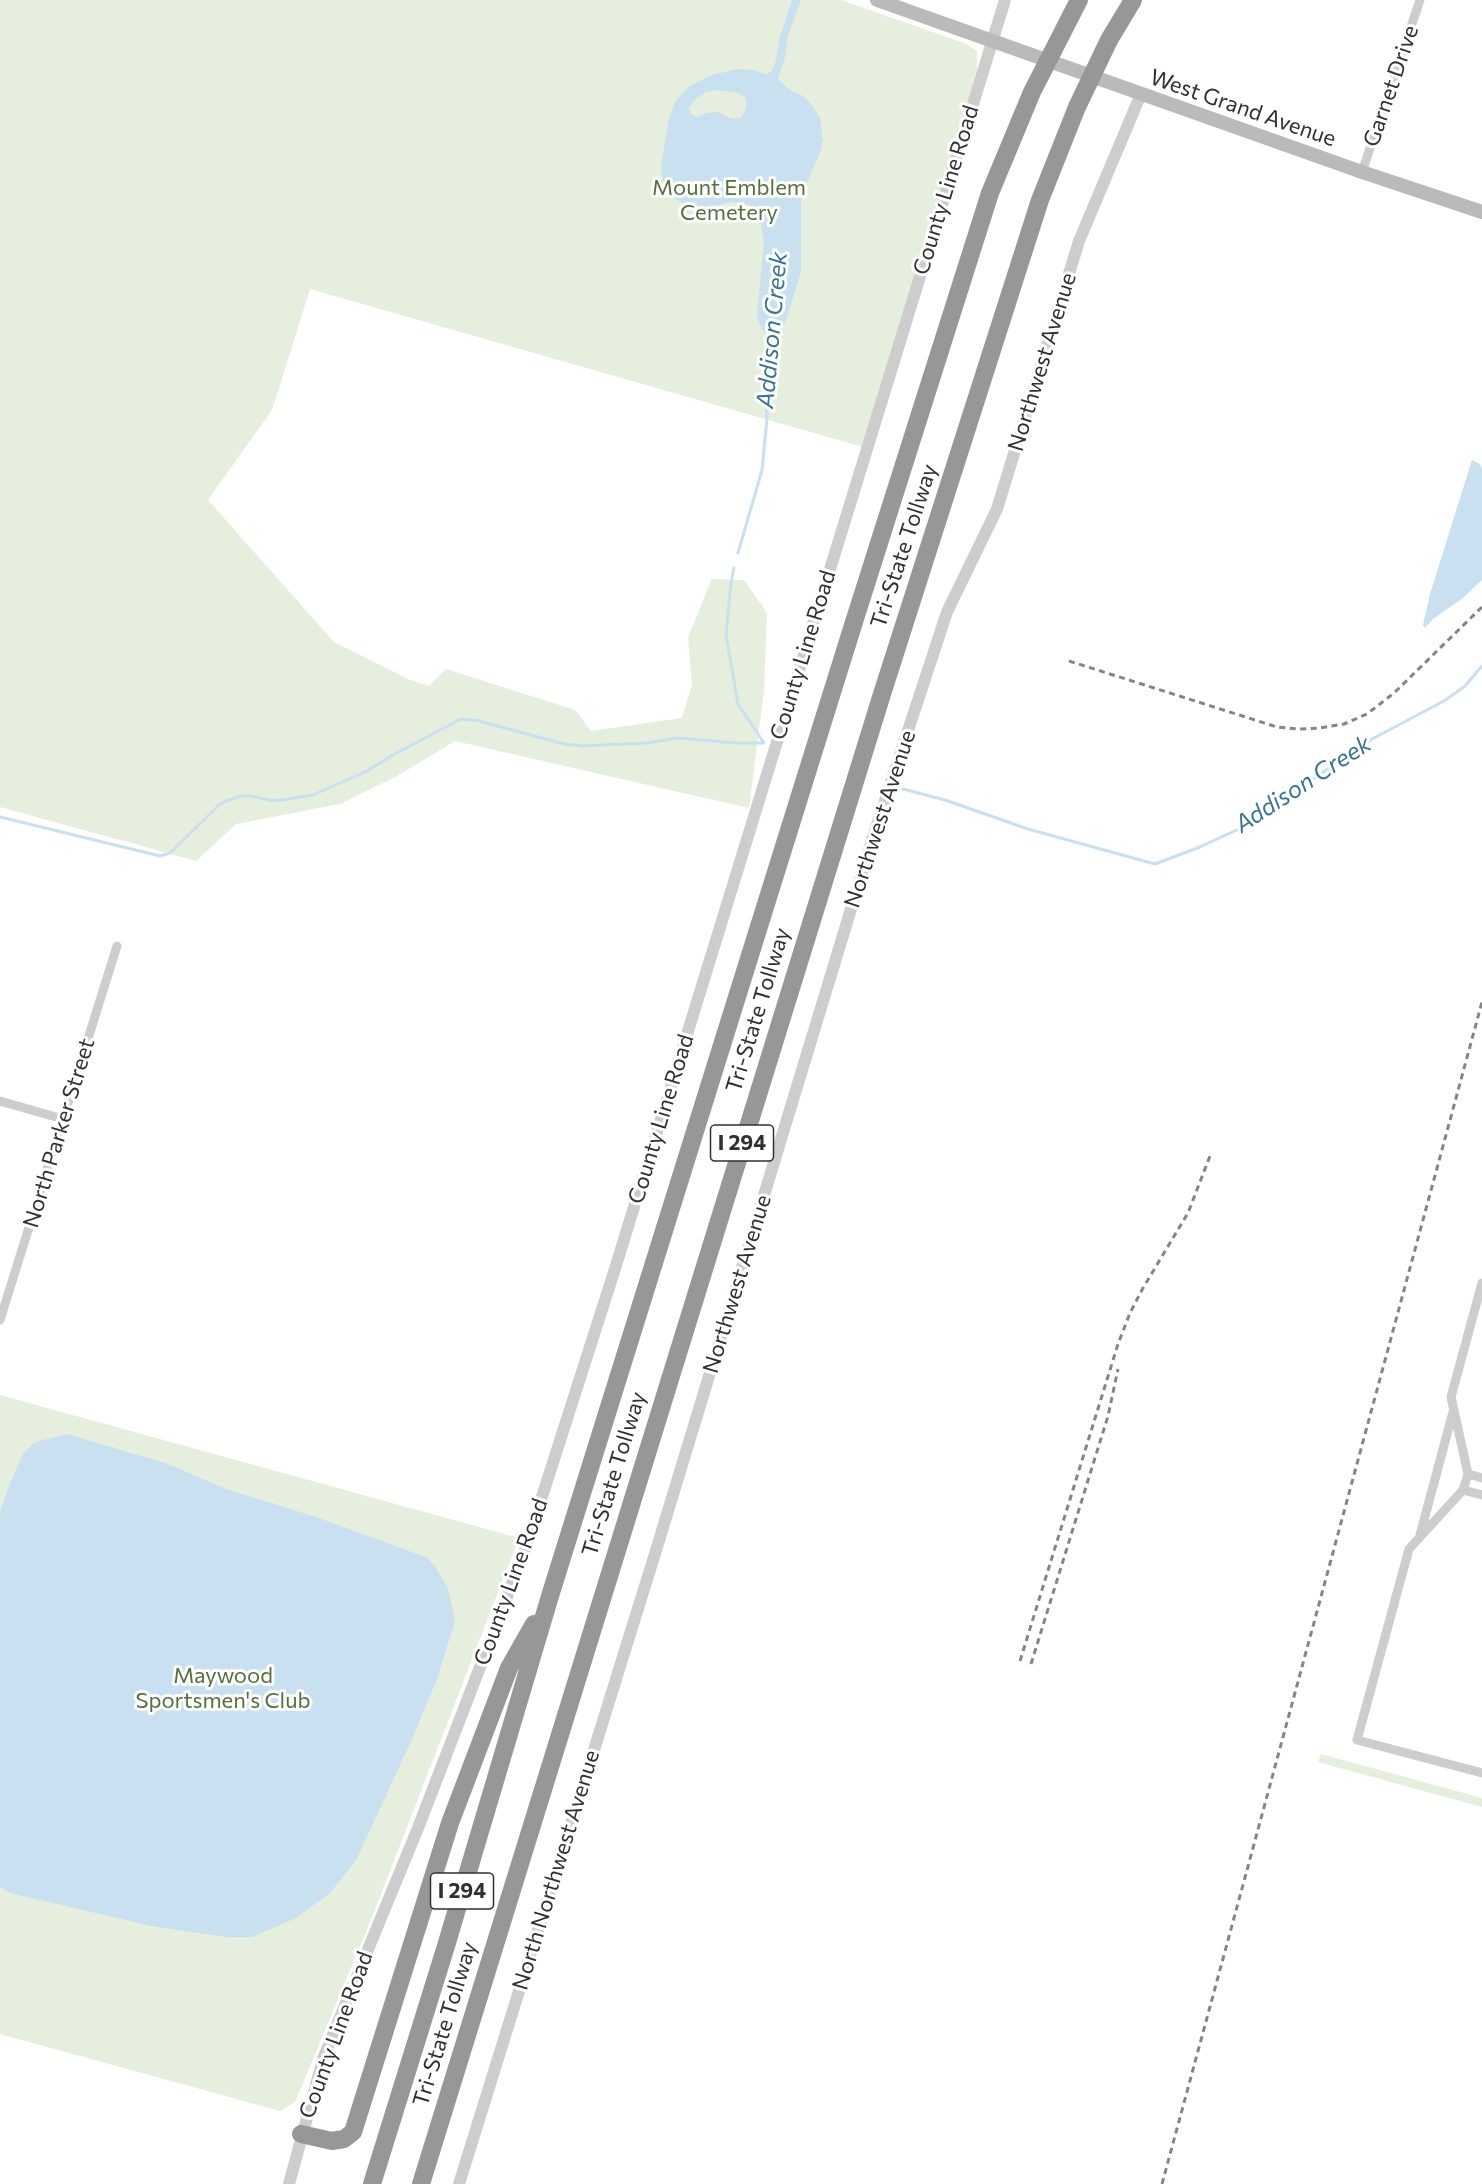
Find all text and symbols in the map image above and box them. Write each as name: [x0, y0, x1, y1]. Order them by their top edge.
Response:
street label: Garnet Drive: [1358, 22, 1424, 150]
street label: West Grand Avenue: [1147, 64, 1339, 152]
street label: County Line Road: [908, 102, 984, 278]
park label: Mount Emblem Cemetery: [652, 175, 806, 226]
water label: Addison Creek: [751, 251, 793, 409]
street label: Northwest Avenue: [1002, 270, 1082, 454]
street label: Tri-State Tollway: [865, 461, 943, 631]
street label: County Line Road: [765, 567, 841, 743]
street label: Northwest Avenue: [839, 727, 921, 911]
water label: Addison Creek: [1229, 729, 1377, 839]
street label: Tri-State Tollway: [720, 925, 796, 1095]
street label: County Line Road: [623, 1031, 699, 1207]
street label: North Parker Street: [18, 1035, 100, 1231]
road number: I 294: [710, 1125, 774, 1161]
street label: Northwest Avenue: [697, 1192, 777, 1376]
street label: Tri-State Tollway: [576, 1389, 652, 1559]
street label: County Line Road: [469, 1495, 553, 1669]
park label: Maywood Sportsmen's Club: [136, 1663, 310, 1714]
street label: North Northwest Avenue: [507, 1747, 605, 1993]
road number: I 294: [430, 1873, 494, 1909]
street label: Tri-State Tollway: [407, 1939, 483, 2109]
street label: County Line Road: [294, 1948, 378, 2122]

